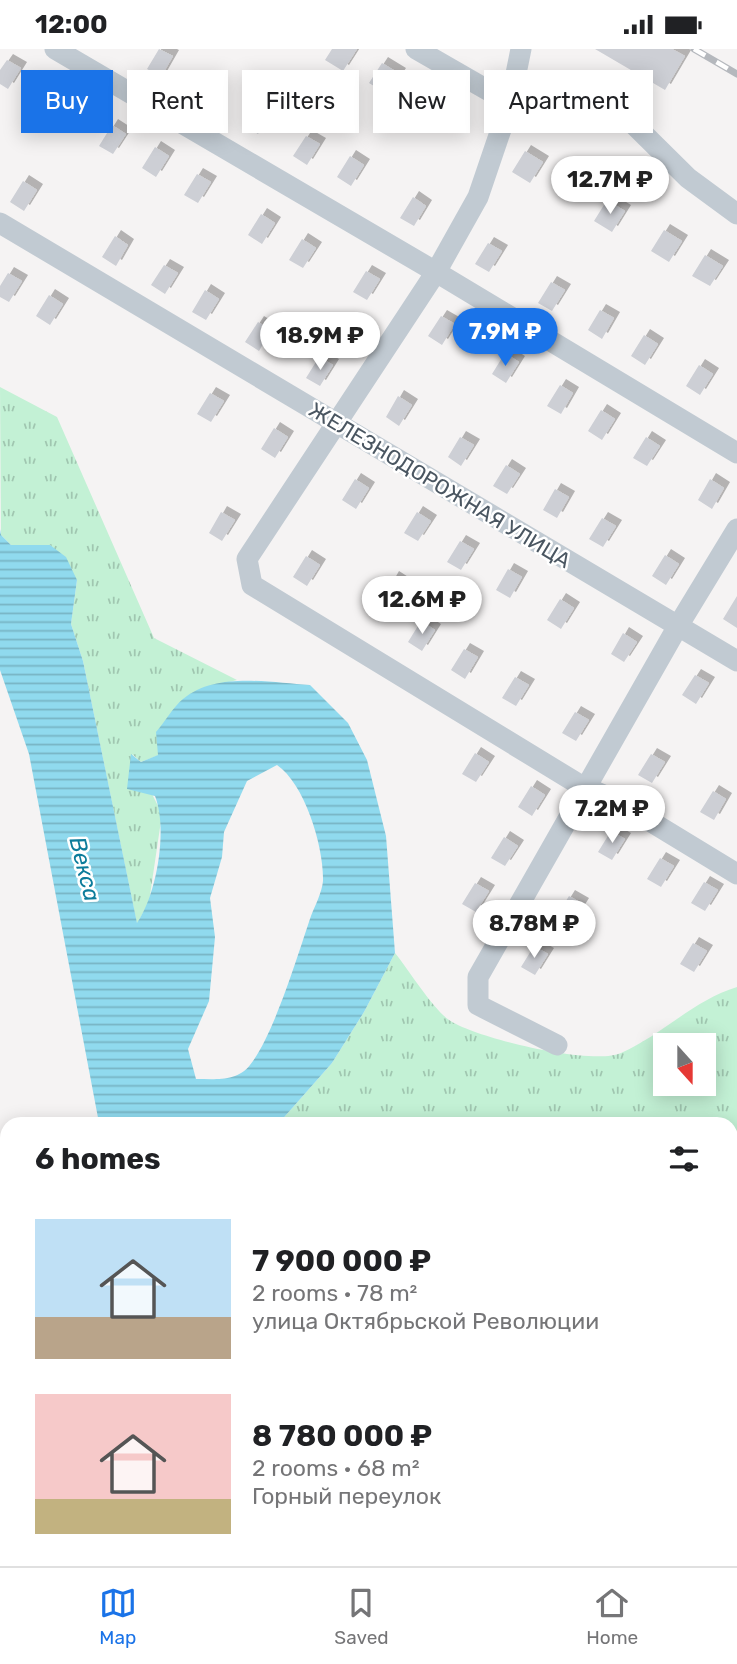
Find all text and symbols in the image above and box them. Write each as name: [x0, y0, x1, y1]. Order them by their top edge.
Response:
text: 12:00: [35, 9, 108, 40]
chip: Buy: [21, 70, 113, 133]
chip: Rent: [127, 70, 228, 133]
chip: Filters: [242, 70, 359, 133]
chip: New: [373, 70, 470, 133]
chip: Apartment: [484, 70, 653, 133]
pin: 12.7M ₽: [545, 157, 675, 216]
text: 12.7M ₽: [567, 165, 653, 193]
pin: 7.9M ₽: [448, 309, 562, 368]
pin: 18.9M ₽: [255, 313, 385, 372]
text: 7.9M ₽: [469, 317, 541, 345]
text: 18.9M ₽: [276, 321, 364, 349]
street label: ЖЕЛЕЗНОДОРОЖНАЯ УЛИЦА: [305, 397, 575, 573]
pin: 12.6M ₽: [357, 577, 487, 636]
text: 12.6M ₽: [378, 585, 466, 613]
pin: 7.2M ₽: [555, 785, 669, 845]
text: 7.2M ₽: [575, 794, 649, 822]
water label: Векса: [63, 834, 107, 904]
pin: 8.78M ₽: [469, 901, 599, 960]
text: 8.78M ₽: [489, 909, 579, 937]
north arrow: [653, 1033, 716, 1095]
map controls: [653, 1033, 716, 1096]
icon: filters: [665, 1140, 703, 1178]
text: 6 homes: [35, 1141, 161, 1177]
text: 7 900 000 ₽: [252, 1243, 431, 1279]
icon: home: [91, 1247, 175, 1331]
text: 2 rooms · 78 m²: [252, 1279, 417, 1307]
text: улица Октябрьской Революции: [252, 1307, 599, 1335]
text: 8 780 000 ₽: [252, 1418, 432, 1454]
icon: home: [91, 1422, 175, 1506]
text: 2 rooms · 68 m²: [252, 1454, 420, 1482]
text: Горный переулок: [252, 1482, 441, 1510]
tab: Map: [99, 1584, 137, 1649]
tab: Saved: [334, 1584, 389, 1649]
tab: Home: [586, 1584, 638, 1649]

